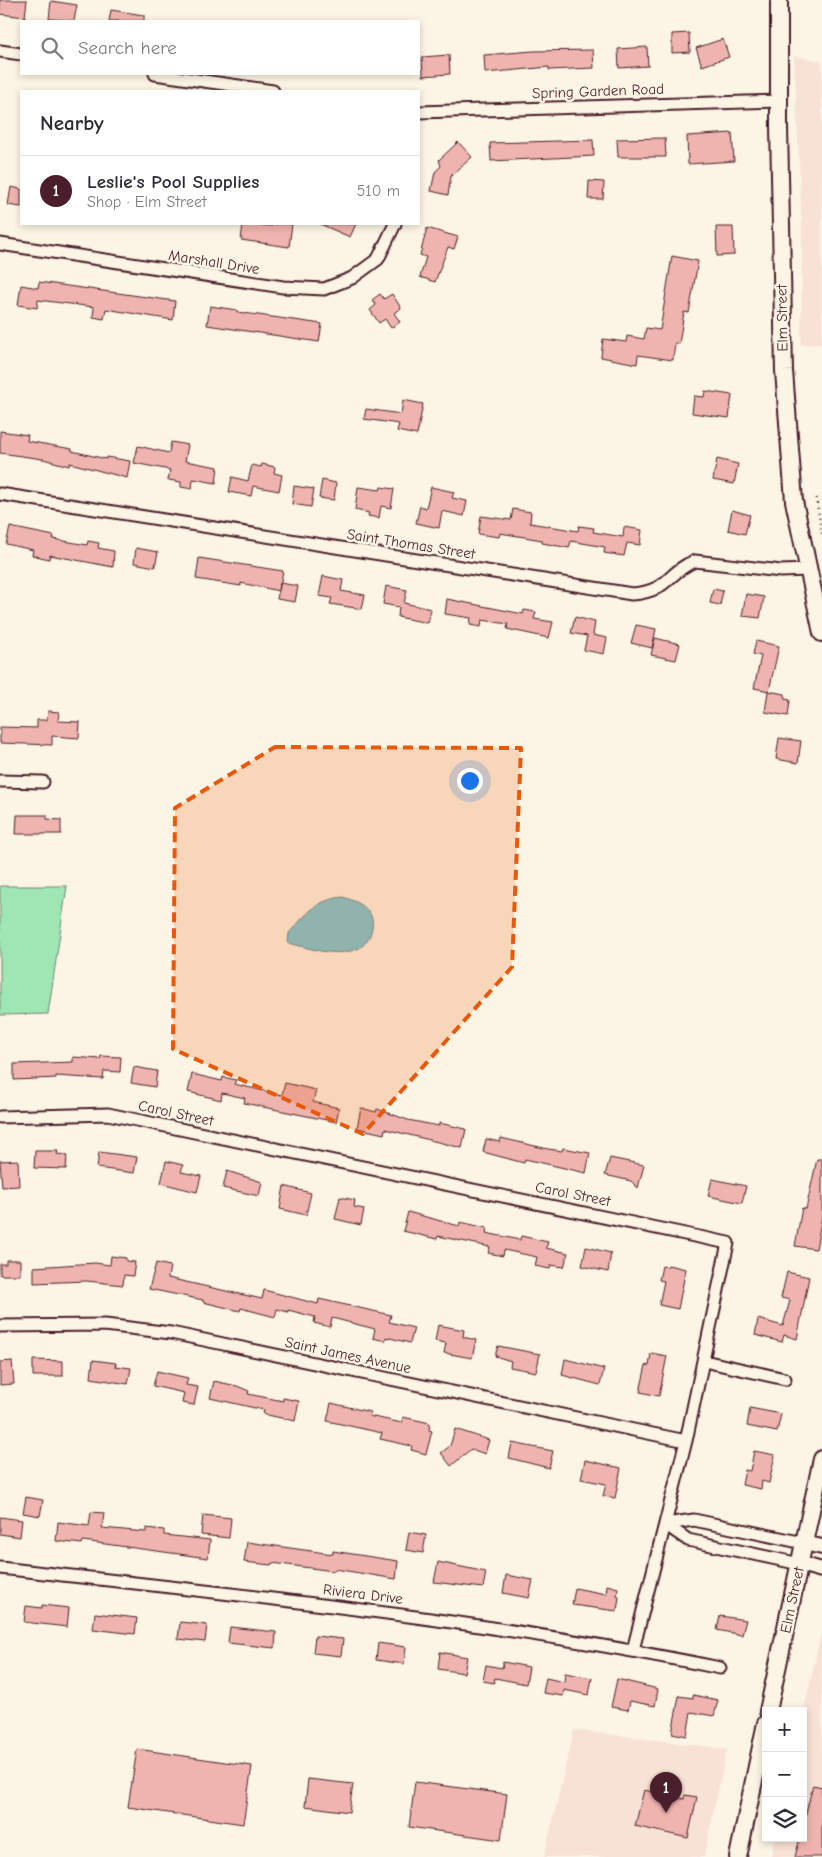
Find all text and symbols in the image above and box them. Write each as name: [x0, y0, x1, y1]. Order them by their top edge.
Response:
search box: [20, 20, 420, 75]
icon: search: [38, 34, 66, 62]
text: Search here: [78, 37, 177, 59]
street label: Spring Garden Road: [532, 80, 664, 102]
text: Nearby: [40, 111, 104, 135]
text: Leslie's Pool Supplies: [87, 171, 259, 193]
text: 1: [53, 182, 59, 200]
text: 510 m: [357, 182, 400, 200]
text: Shop · Elm Street: [87, 193, 207, 211]
street label: Marshall Drive: [167, 246, 261, 278]
street label: Elm Street: [772, 283, 792, 352]
street label: Saint Thomas Street: [346, 525, 477, 563]
your location: [457, 768, 483, 794]
street label: Carol Street: [137, 1096, 216, 1130]
street label: Carol Street: [534, 1178, 613, 1210]
street label: Saint James Avenue: [283, 1333, 413, 1377]
street label: Elm Street: [776, 1565, 808, 1635]
street label: Riviera Drive: [322, 1580, 404, 1608]
map controls: [762, 1707, 807, 1842]
button: +: [762, 1707, 807, 1752]
button: −: [762, 1752, 807, 1797]
pin: 1: [650, 1772, 682, 1813]
button: layers: [762, 1797, 807, 1842]

